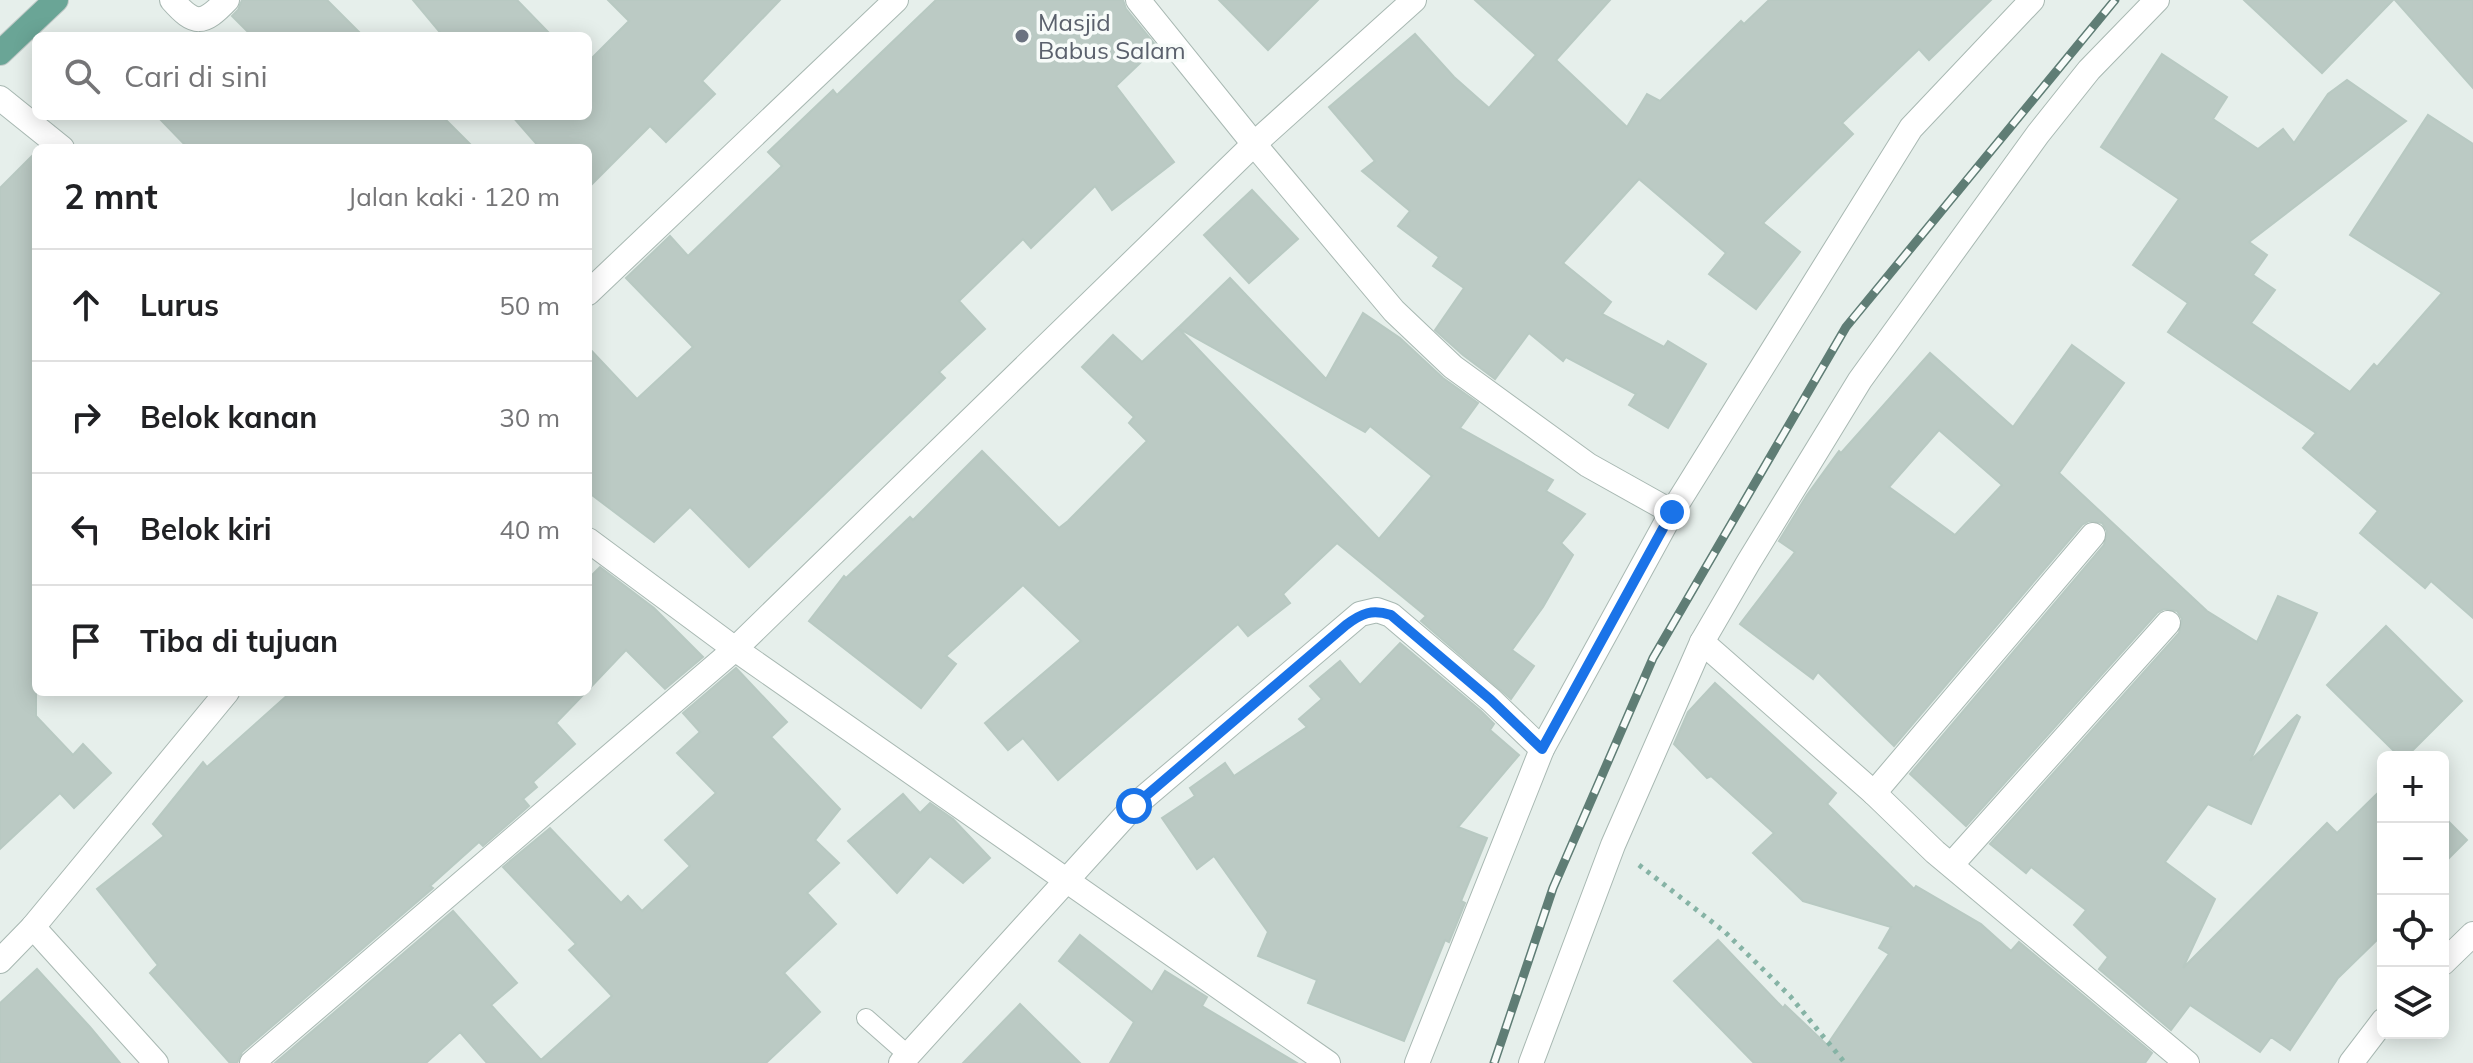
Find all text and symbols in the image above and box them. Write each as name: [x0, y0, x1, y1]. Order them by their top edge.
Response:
place label: Masjid Babus Salam: [1038, 7, 1186, 65]
marker: Masjid Babus Salam: [1013, 27, 1031, 45]
search box: [32, 32, 592, 120]
icon: search: [60, 54, 104, 98]
text: Cari di sini: [124, 57, 268, 95]
text: 2 mnt: [64, 175, 158, 218]
text: Jalan kaki · 120 m: [348, 180, 560, 213]
icon: ahead: [64, 283, 108, 327]
text: Lurus: [140, 286, 219, 324]
text: 50 m: [499, 289, 560, 322]
icon: right: [64, 395, 108, 439]
text: Belok kanan: [140, 398, 317, 436]
text: 30 m: [499, 401, 560, 434]
route end: [1654, 494, 1690, 530]
icon: left: [64, 507, 108, 551]
text: Belok kiri: [140, 510, 272, 548]
text: 40 m: [499, 513, 560, 546]
icon: arrive: [64, 619, 108, 663]
text: Tiba di tujuan: [140, 622, 338, 660]
map controls: [2377, 751, 2449, 1039]
button: +: [2377, 751, 2449, 823]
route start: [1116, 788, 1152, 824]
button: −: [2377, 823, 2449, 895]
button: locate: [2377, 895, 2449, 967]
button: layers: [2377, 967, 2449, 1039]

